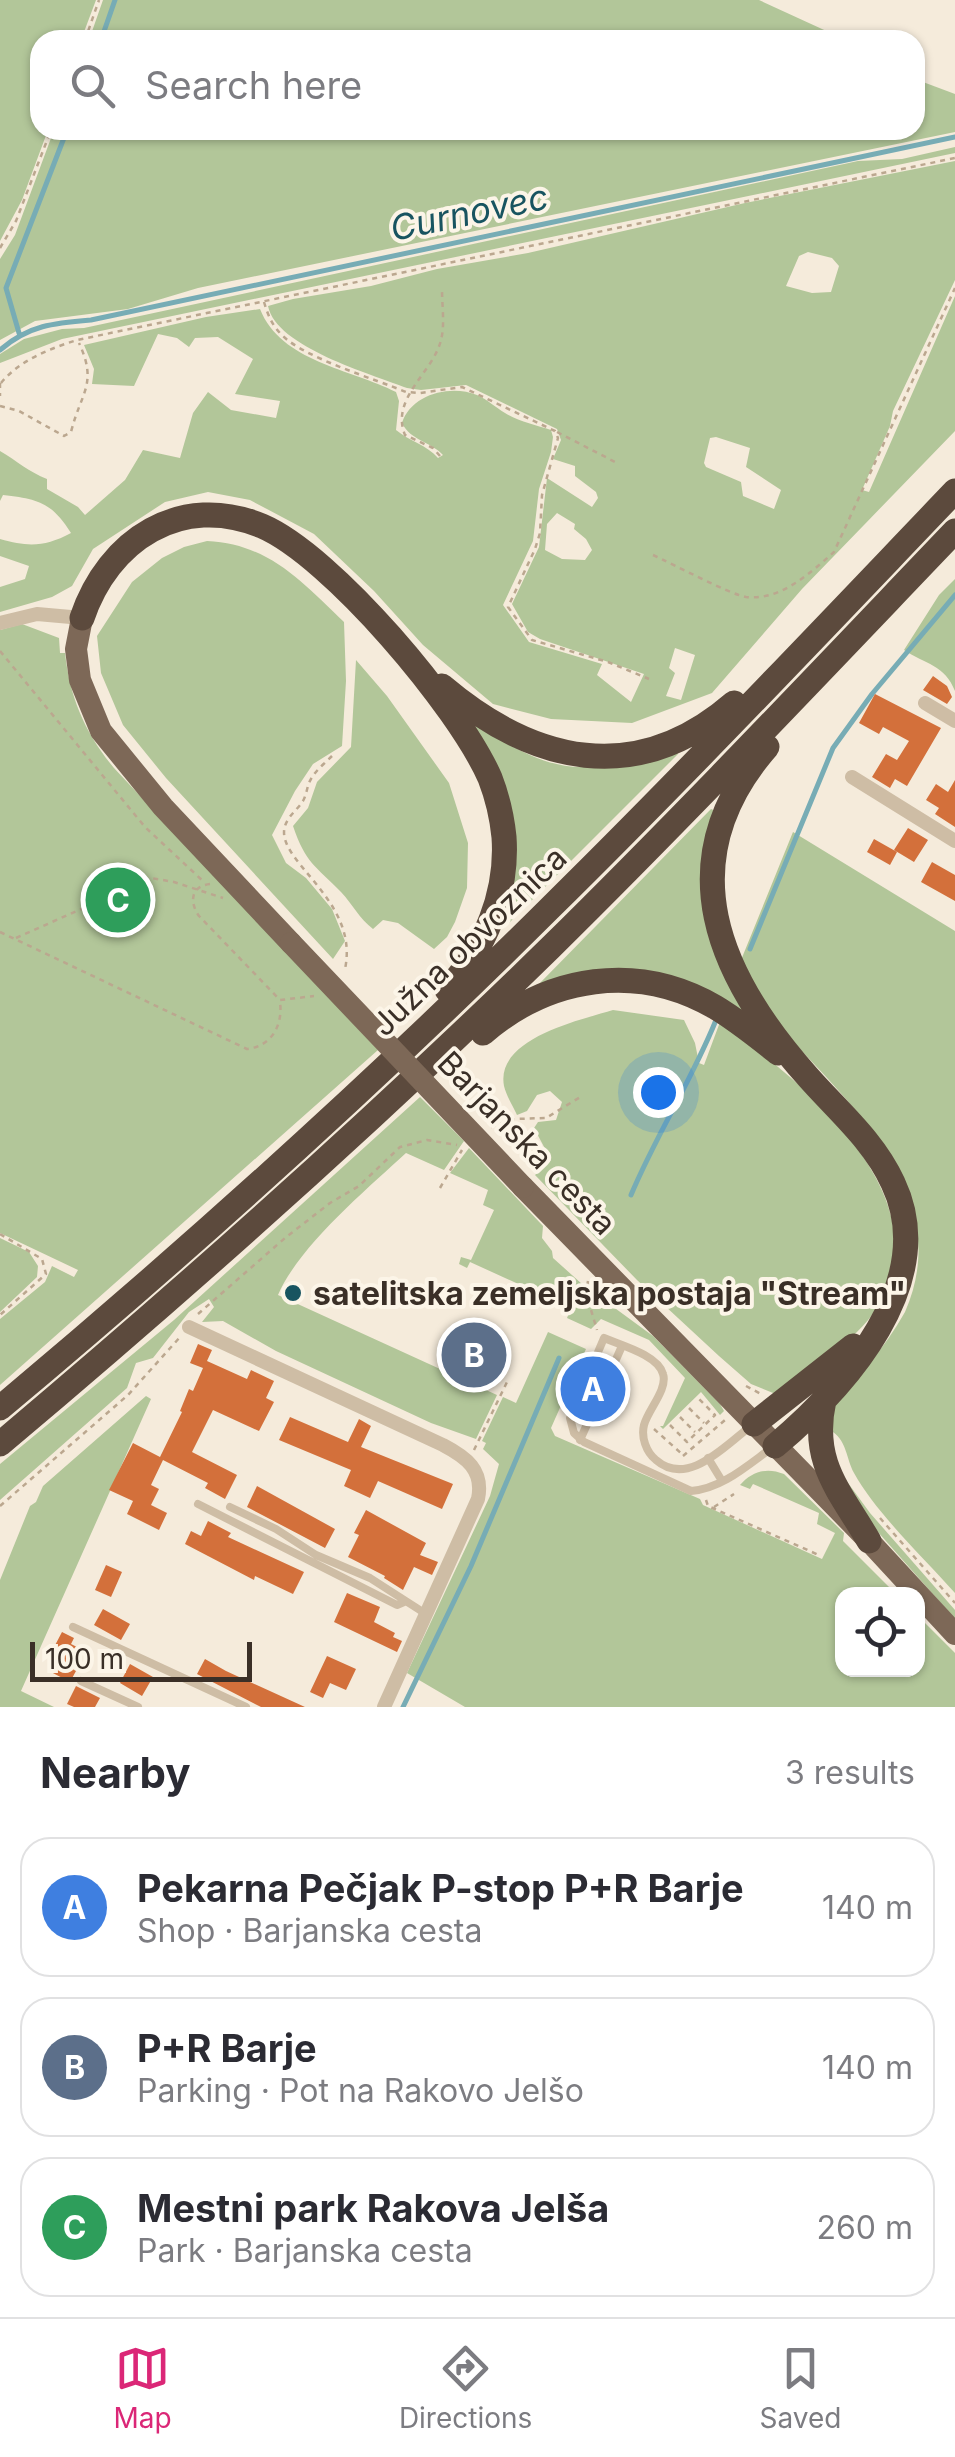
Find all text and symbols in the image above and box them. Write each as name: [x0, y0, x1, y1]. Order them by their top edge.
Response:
search box: [30, 30, 925, 140]
icon: search: [65, 58, 120, 113]
text: Search here: [145, 62, 362, 108]
water label: Curnovec: [386, 175, 552, 249]
street label: Južna obvoznica: [363, 838, 575, 1044]
pin: C: [86, 862, 150, 938]
street label: Barjanska cesta: [430, 1043, 624, 1243]
your location: [633, 1067, 684, 1118]
place label: satelitska zemeljska postaja "Stream": [313, 1274, 906, 1313]
marker: satelitska zemeljska postaja "Stream": [282, 1282, 304, 1304]
pin: B: [442, 1318, 506, 1392]
pin: A: [560, 1352, 626, 1426]
map controls: [835, 1587, 925, 1677]
button: locate: [835, 1587, 925, 1677]
scale bar: [30, 1637, 252, 1682]
text: 100 m: [45, 1642, 124, 1676]
text: Nearby: [40, 1747, 191, 1798]
text: 3 results: [785, 1753, 915, 1792]
text: Pekarna Pečjak P-stop P+R Barje: [137, 1865, 744, 1911]
text: A: [63, 1888, 86, 1927]
text: 140 m: [822, 1888, 913, 1927]
text: Shop · Barjanska cesta: [137, 1911, 482, 1950]
text: P+R Barje: [137, 2025, 317, 2071]
text: B: [64, 2048, 85, 2087]
text: 140 m: [822, 2048, 913, 2087]
text: Parking · Pot na Rakovo Jelšo: [137, 2071, 584, 2110]
text: Mestni park Rakova Jelša: [137, 2185, 609, 2231]
text: C: [63, 2208, 86, 2247]
text: 260 m: [816, 2208, 913, 2247]
text: Park · Barjanska cesta: [137, 2231, 473, 2270]
tab: Map: [114, 2341, 172, 2435]
tab: Directions: [399, 2341, 532, 2435]
tab: Saved: [759, 2341, 841, 2435]

